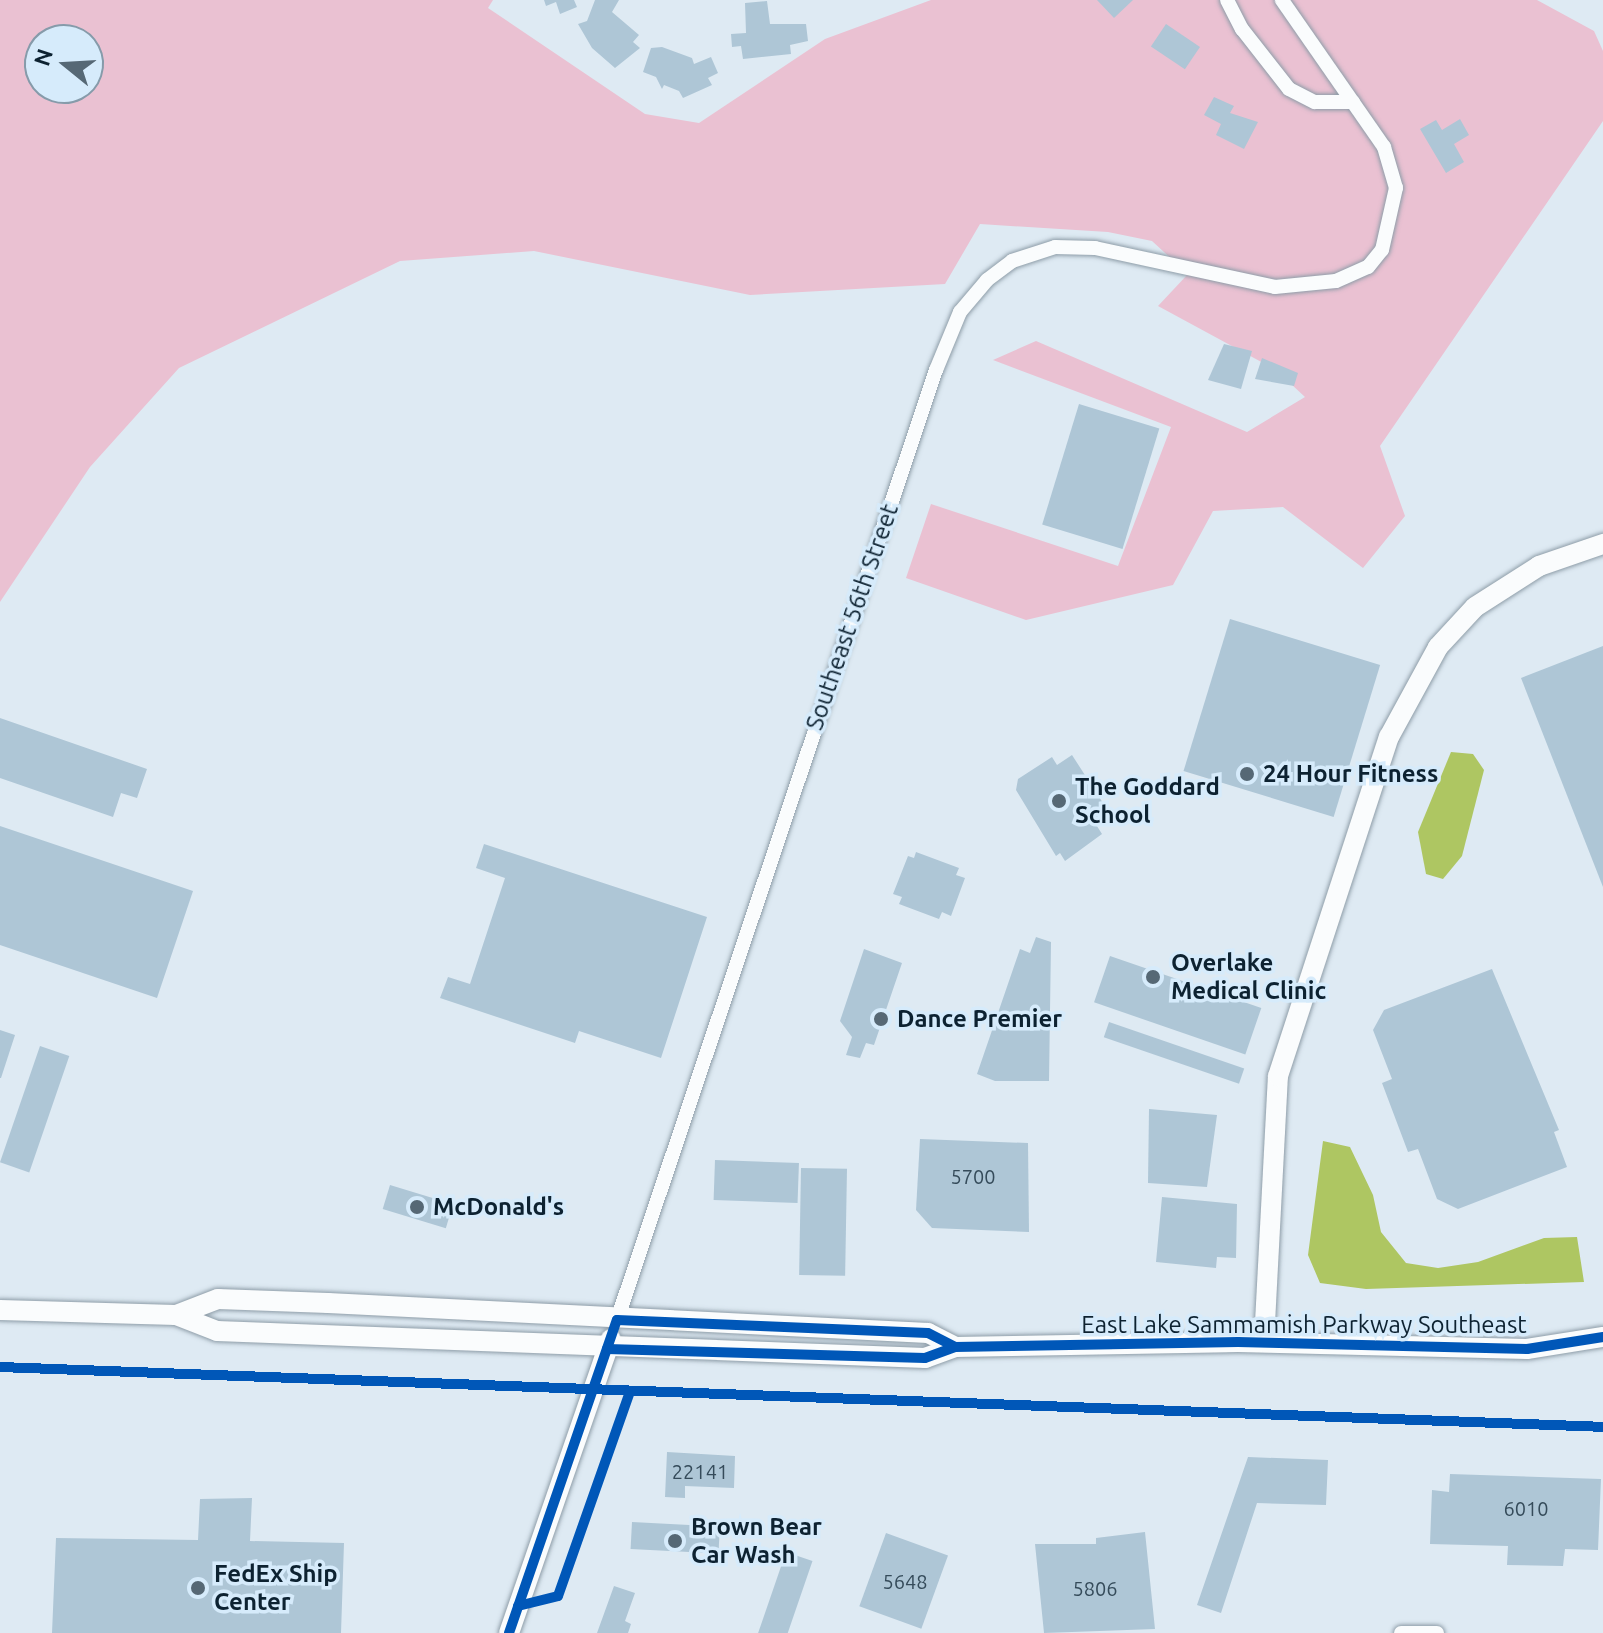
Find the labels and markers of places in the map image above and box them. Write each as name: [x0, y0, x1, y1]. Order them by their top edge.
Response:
place label: 24 Hour Fitness: [1263, 760, 1438, 788]
marker: 24 Hour Fitness: [1238, 765, 1256, 783]
place label: The Goddard School: [1075, 773, 1220, 829]
marker: The Goddard School: [1050, 792, 1068, 810]
place label: Overlake Medical Clinic: [1171, 949, 1326, 1005]
marker: Overlake Medical Clinic: [1142, 966, 1164, 988]
place label: Dance Premier: [897, 1005, 1062, 1033]
marker: Dance Premier: [872, 1010, 890, 1028]
place label: McDonald's: [433, 1193, 564, 1221]
marker: McDonald's: [408, 1198, 426, 1216]
place label: Brown Bear Car Wash: [691, 1513, 822, 1569]
marker: Brown Bear Car Wash: [666, 1532, 684, 1550]
place label: FedEx Ship Center: [214, 1560, 338, 1616]
marker: FedEx Ship Center: [189, 1579, 207, 1597]

